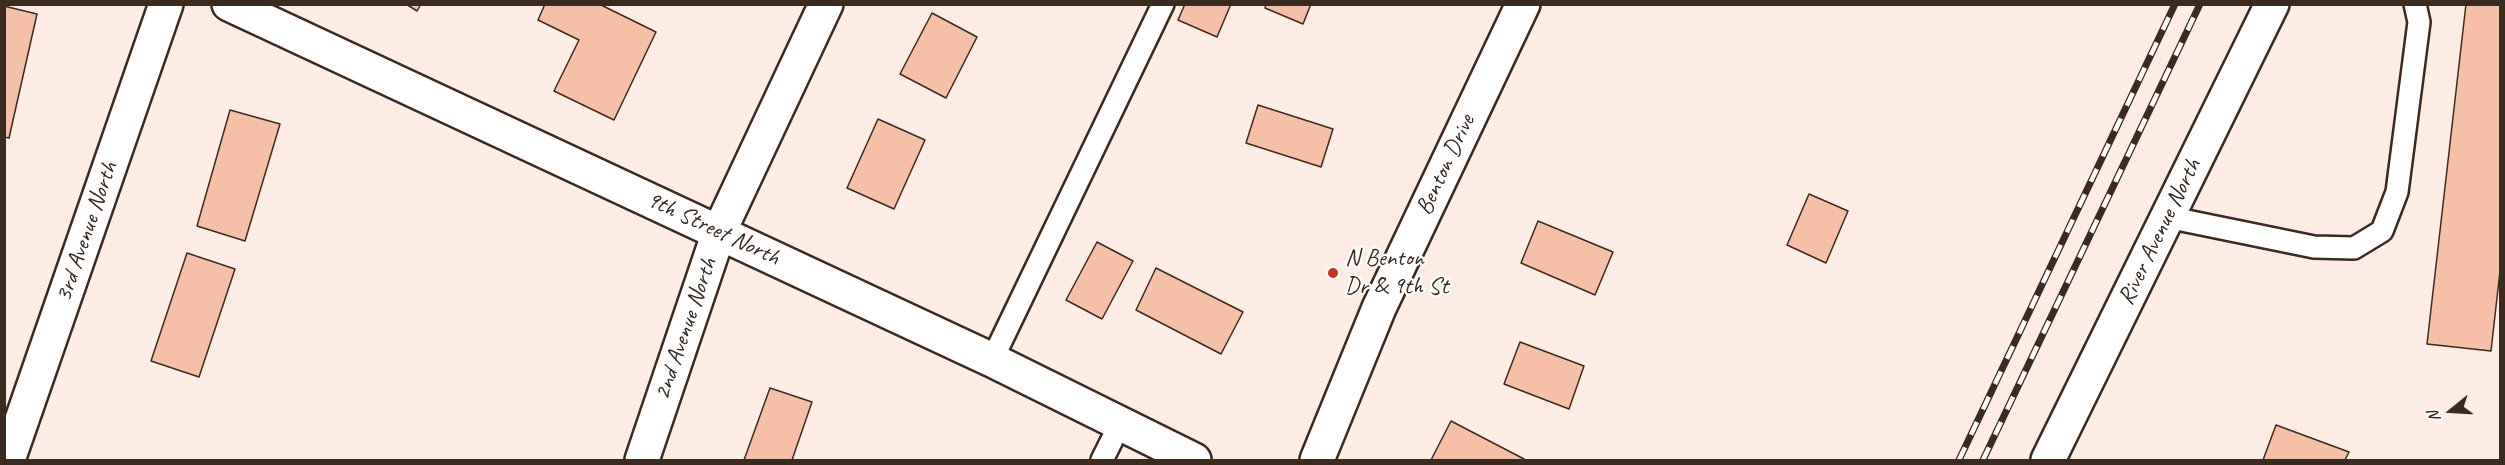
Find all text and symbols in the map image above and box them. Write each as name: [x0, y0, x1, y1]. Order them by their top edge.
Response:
street label: Benton Drive: [1410, 110, 1482, 220]
street label: River Avenue North: [2112, 154, 2208, 310]
street label: 3rd Avenue North: [50, 158, 124, 306]
street label: 9th Street North: [642, 186, 784, 272]
place label: N Benton Dr & 9th St: [1345, 245, 1448, 301]
street label: 2nd Avenue North: [648, 254, 724, 404]
marker: N Benton Dr & 9th St: [1326, 266, 1340, 280]
north arrow: [2421, 381, 2481, 441]
text: N: [2423, 409, 2445, 424]

